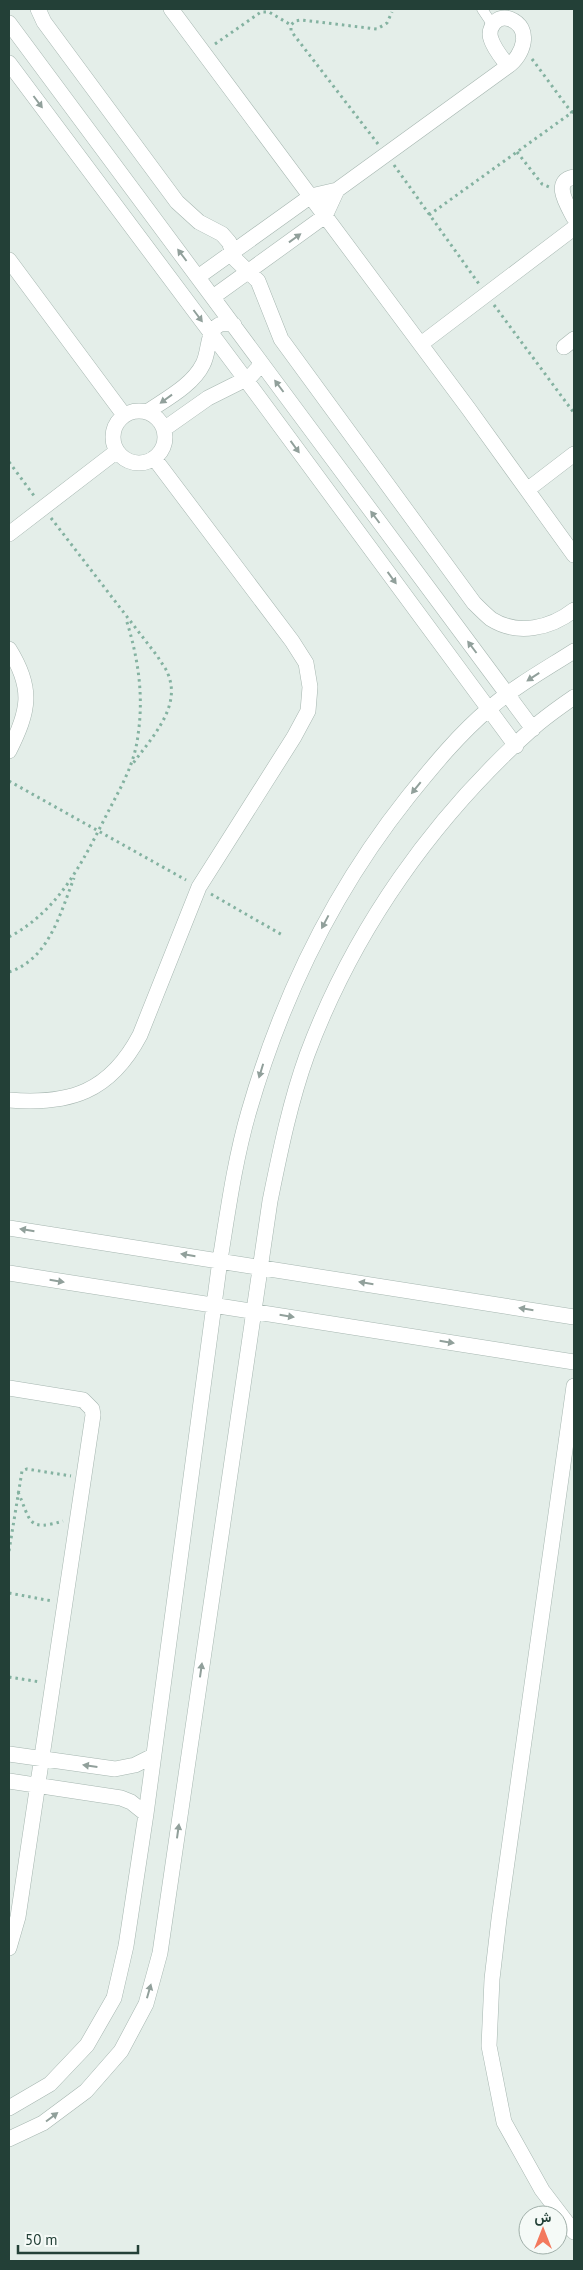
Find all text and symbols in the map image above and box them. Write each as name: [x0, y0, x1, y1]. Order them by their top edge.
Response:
one-way arrow: [33, 95, 43, 109]
one-way arrow: [288, 233, 302, 243]
one-way arrow: [177, 248, 187, 262]
one-way arrow: [193, 309, 204, 322]
one-way arrow: [274, 379, 284, 393]
one-way arrow: [159, 394, 172, 404]
one-way arrow: [290, 440, 301, 453]
one-way arrow: [370, 511, 381, 524]
one-way arrow: [386, 571, 397, 584]
one-way arrow: [467, 640, 477, 654]
one-way arrow: [527, 673, 540, 682]
one-way arrow: [410, 781, 421, 794]
one-way arrow: [321, 915, 329, 930]
one-way arrow: [257, 1064, 264, 1079]
one-way arrow: [19, 1226, 35, 1234]
one-way arrow: [180, 1250, 196, 1258]
one-way arrow: [49, 1277, 65, 1285]
one-way arrow: [357, 1279, 373, 1287]
one-way arrow: [518, 1305, 534, 1313]
one-way arrow: [279, 1312, 295, 1320]
one-way arrow: [440, 1338, 456, 1346]
one-way arrow: [198, 1662, 206, 1678]
one-way arrow: [82, 1762, 98, 1770]
one-way arrow: [174, 1823, 182, 1839]
one-way arrow: [146, 1983, 154, 1998]
one-way arrow: [45, 2111, 58, 2122]
north arrow: [518, 2205, 568, 2255]
text: ش: [535, 2208, 552, 2226]
scale bar: [18, 2222, 138, 2254]
text: 50 m: [25, 2230, 58, 2249]

